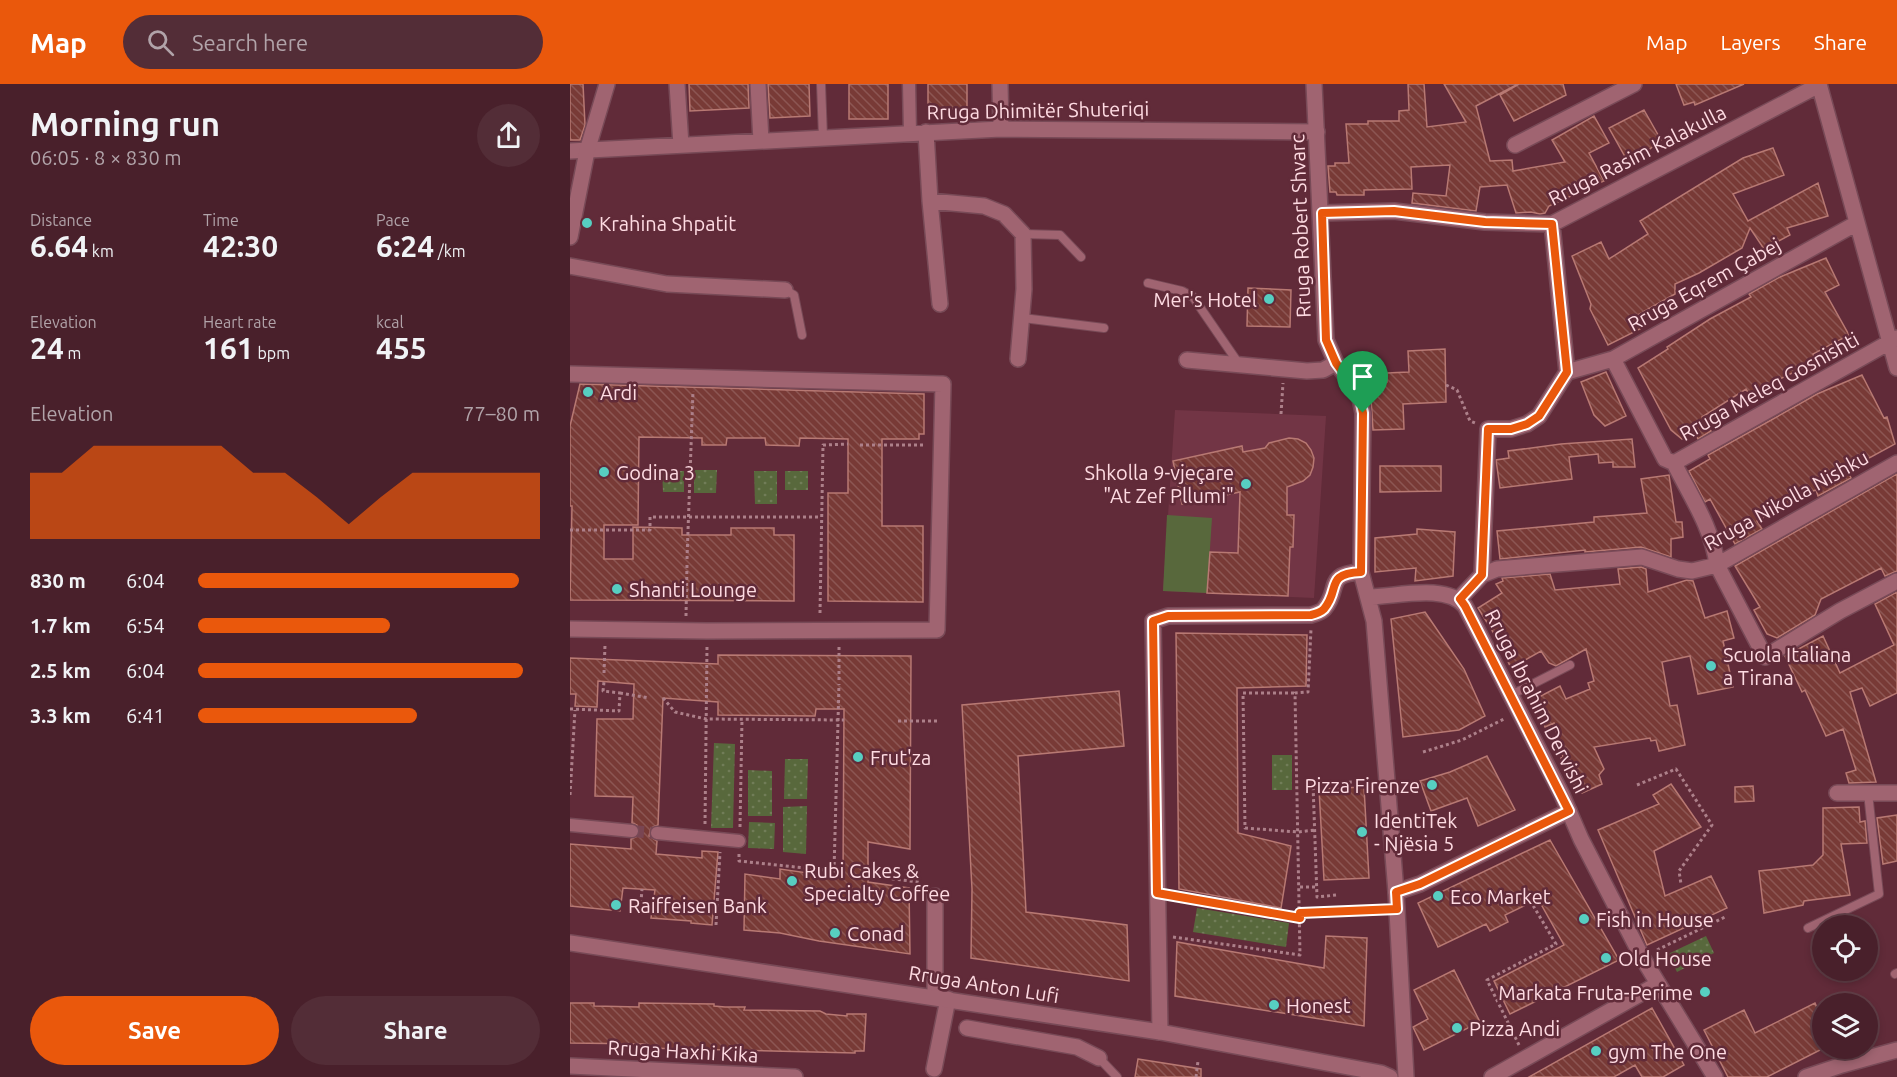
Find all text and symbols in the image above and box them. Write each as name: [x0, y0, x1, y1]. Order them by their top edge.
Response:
search box: [123, 15, 543, 69]
icon: search: [144, 26, 177, 59]
text: Map: [30, 27, 87, 58]
text: Search here: [192, 30, 308, 55]
text: Map: [1646, 30, 1687, 54]
text: Layers: [1720, 30, 1781, 54]
text: Share: [1814, 30, 1867, 54]
street label: Rruga Dhimitër Shuteriqi: [927, 97, 1149, 123]
street label: Rruga Rasim Kalakulla: [1544, 100, 1730, 210]
button: share: [477, 104, 540, 167]
text: Morning run: [30, 105, 220, 142]
street label: Rruga Robert Shvarc: [1285, 134, 1315, 318]
text: 06:05 · 8 × 830 m: [30, 146, 182, 169]
text: Distance: [30, 211, 92, 229]
text: Time: [203, 211, 239, 229]
text: Pace: [376, 211, 410, 229]
place label: Krahina Shpatit: [599, 212, 736, 235]
marker: Krahina Shpatit: [580, 216, 594, 230]
text: 6.64: [30, 229, 88, 263]
text: 42:30: [203, 229, 278, 263]
text: 6:24: [376, 229, 434, 263]
street label: Rruga Eqrem Çabej: [1623, 232, 1785, 336]
text: km: [88, 242, 114, 260]
text: /km: [434, 242, 466, 260]
place label: Mer's Hotel: [1153, 288, 1257, 311]
marker: Mer's Hotel: [1262, 292, 1276, 306]
text: Elevation: [30, 313, 97, 331]
text: Heart rate: [203, 313, 277, 331]
text: kcal: [376, 313, 404, 331]
street label: Rruga Meleq Gosnishti: [1675, 327, 1863, 445]
text: 24: [30, 331, 64, 365]
text: 161: [203, 331, 254, 365]
text: 455: [376, 331, 427, 365]
text: m: [64, 344, 81, 362]
text: bpm: [254, 344, 290, 362]
pin: [1337, 351, 1388, 413]
icon: arrive: [1346, 360, 1379, 393]
place label: Ardi: [600, 381, 637, 404]
marker: Ardi: [581, 385, 595, 399]
text: Elevation: [30, 402, 113, 425]
text: 77–80 m: [463, 402, 540, 425]
street label: Rruga Nikolla Nishku: [1700, 445, 1872, 555]
place label: Godina 3: [616, 461, 695, 484]
place label: Shkolla 9-vjeçare "At Zef Pllumi": [1084, 461, 1234, 507]
marker: Godina 3: [597, 465, 611, 479]
marker: Shkolla 9-vjeçare "At Zef Pllumi": [1239, 477, 1253, 491]
text: 830 m: [30, 569, 86, 592]
text: 6:04: [126, 569, 165, 592]
place label: Shanti Lounge: [629, 578, 757, 601]
marker: Shanti Lounge: [610, 582, 624, 596]
street label: Rruga Ibrahim Dervishi: [1481, 605, 1593, 797]
text: 1.7 km: [30, 614, 91, 637]
text: 6:54: [126, 614, 165, 637]
place label: Scuola Italiana a Tirana: [1723, 643, 1851, 689]
text: 2.5 km: [30, 659, 91, 682]
text: 6:04: [126, 659, 165, 682]
marker: Scuola Italiana a Tirana: [1704, 659, 1718, 673]
text: 3.3 km: [30, 704, 91, 727]
text: 6:41: [126, 704, 165, 727]
place label: Frut'za: [870, 746, 931, 769]
marker: Frut'za: [851, 750, 865, 764]
place label: Pizza Firenze: [1305, 774, 1420, 797]
marker: Pizza Firenze: [1425, 778, 1439, 792]
place label: IdentiTek - Njësia 5: [1374, 809, 1457, 855]
marker: IdentiTek - Njësia 5: [1355, 825, 1369, 839]
place label: Rubi Cakes & Specialty Coffee: [804, 859, 950, 905]
marker: Rubi Cakes & Specialty Coffee: [785, 874, 799, 888]
place label: Eco Market: [1450, 885, 1551, 908]
marker: Eco Market: [1431, 889, 1445, 903]
place label: Raiffeisen Bank: [628, 894, 767, 917]
marker: Raiffeisen Bank: [609, 898, 623, 912]
place label: Fish in House: [1596, 908, 1714, 931]
marker: Fish in House: [1577, 912, 1591, 926]
map controls: [1812, 915, 1878, 1059]
button: locate: [1812, 915, 1878, 981]
place label: Conad: [847, 922, 904, 945]
marker: Conad: [828, 926, 842, 940]
place label: Old House: [1618, 947, 1712, 970]
marker: Old House: [1599, 951, 1613, 965]
street label: Rruga Anton Lufi: [907, 961, 1061, 1007]
place label: Markata Fruta-Perime: [1498, 981, 1693, 1004]
marker: Markata Fruta-Perime: [1698, 985, 1712, 999]
button: layers: [1812, 993, 1878, 1059]
place label: Honest: [1286, 994, 1351, 1017]
button: Save: [30, 996, 279, 1065]
button: Share: [291, 996, 540, 1065]
marker: Honest: [1267, 998, 1281, 1012]
place label: Pizza Andi: [1469, 1017, 1560, 1040]
marker: Pizza Andi: [1450, 1021, 1464, 1035]
street label: Rruga Haxhi Kika: [607, 1036, 759, 1066]
place label: gym The One: [1608, 1040, 1727, 1063]
marker: gym The One: [1589, 1044, 1603, 1058]

